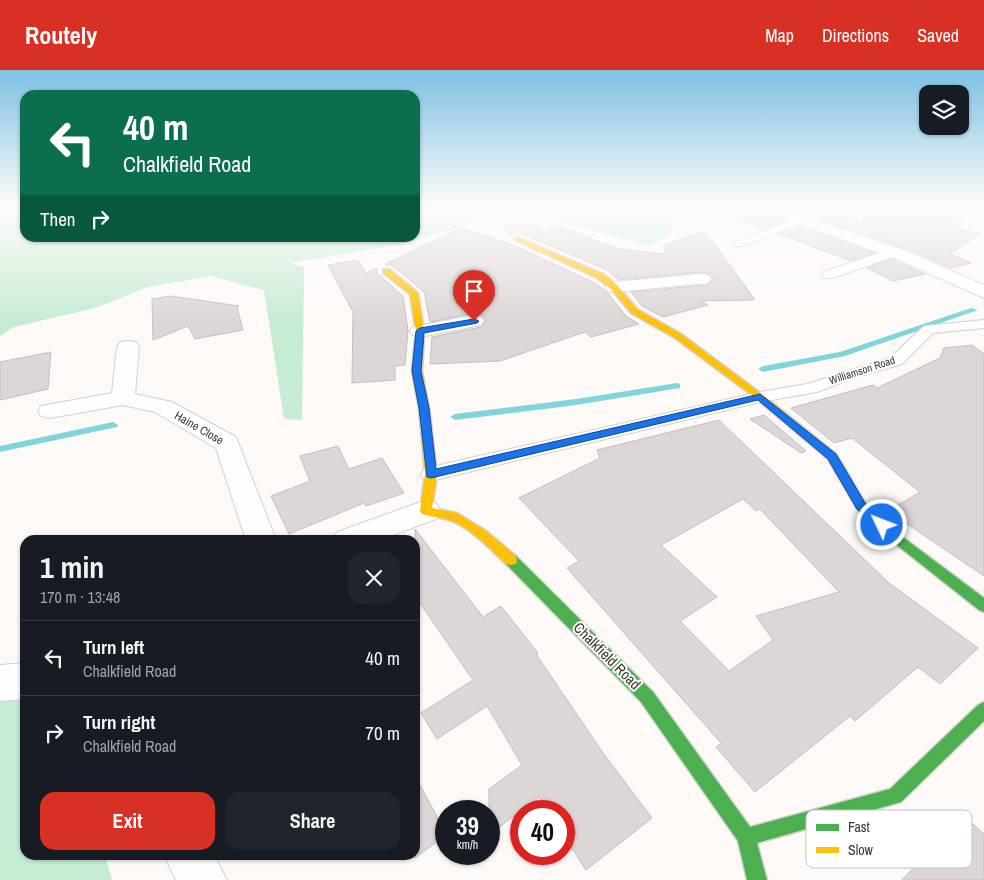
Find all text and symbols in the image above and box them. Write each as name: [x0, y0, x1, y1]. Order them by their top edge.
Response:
text: Routely: [25, 19, 97, 51]
text: Map: [765, 23, 794, 48]
text: Directions: [822, 23, 889, 48]
text: Saved: [917, 23, 959, 48]
map controls: [919, 85, 969, 135]
button: layers: [919, 85, 969, 135]
text: 40 m: [123, 104, 188, 151]
icon: left: [40, 110, 105, 175]
text: Chalkfield Road: [123, 149, 251, 179]
icon: right: [86, 205, 114, 233]
text: Then: [40, 206, 76, 232]
pin: [453, 270, 495, 321]
icon: arrive: [460, 277, 488, 305]
street label: Williamson Road: [827, 353, 897, 387]
street label: Haine Close: [172, 408, 226, 448]
position arrow: [855, 498, 907, 550]
text: 1 min: [40, 547, 104, 587]
button: close: [348, 552, 400, 604]
text: 170 m · 13:48: [40, 586, 120, 608]
street label: Chalkfield Road: [569, 617, 646, 694]
text: Turn left: [83, 634, 144, 660]
icon: left: [40, 644, 68, 672]
text: 40 m: [365, 645, 400, 671]
text: Chalkfield Road: [83, 660, 176, 682]
text: Turn right: [83, 709, 155, 735]
icon: right: [40, 719, 68, 747]
text: 70 m: [365, 720, 400, 746]
text: Chalkfield Road: [83, 735, 176, 757]
button: Exit: [40, 792, 215, 850]
button: Share: [225, 792, 400, 850]
speed limit sign: 40: [510, 800, 575, 865]
text: 39: [456, 809, 479, 843]
legend: [806, 810, 972, 868]
text: Fast: [848, 818, 870, 836]
text: km/h: [457, 837, 478, 853]
text: Slow: [848, 841, 874, 859]

